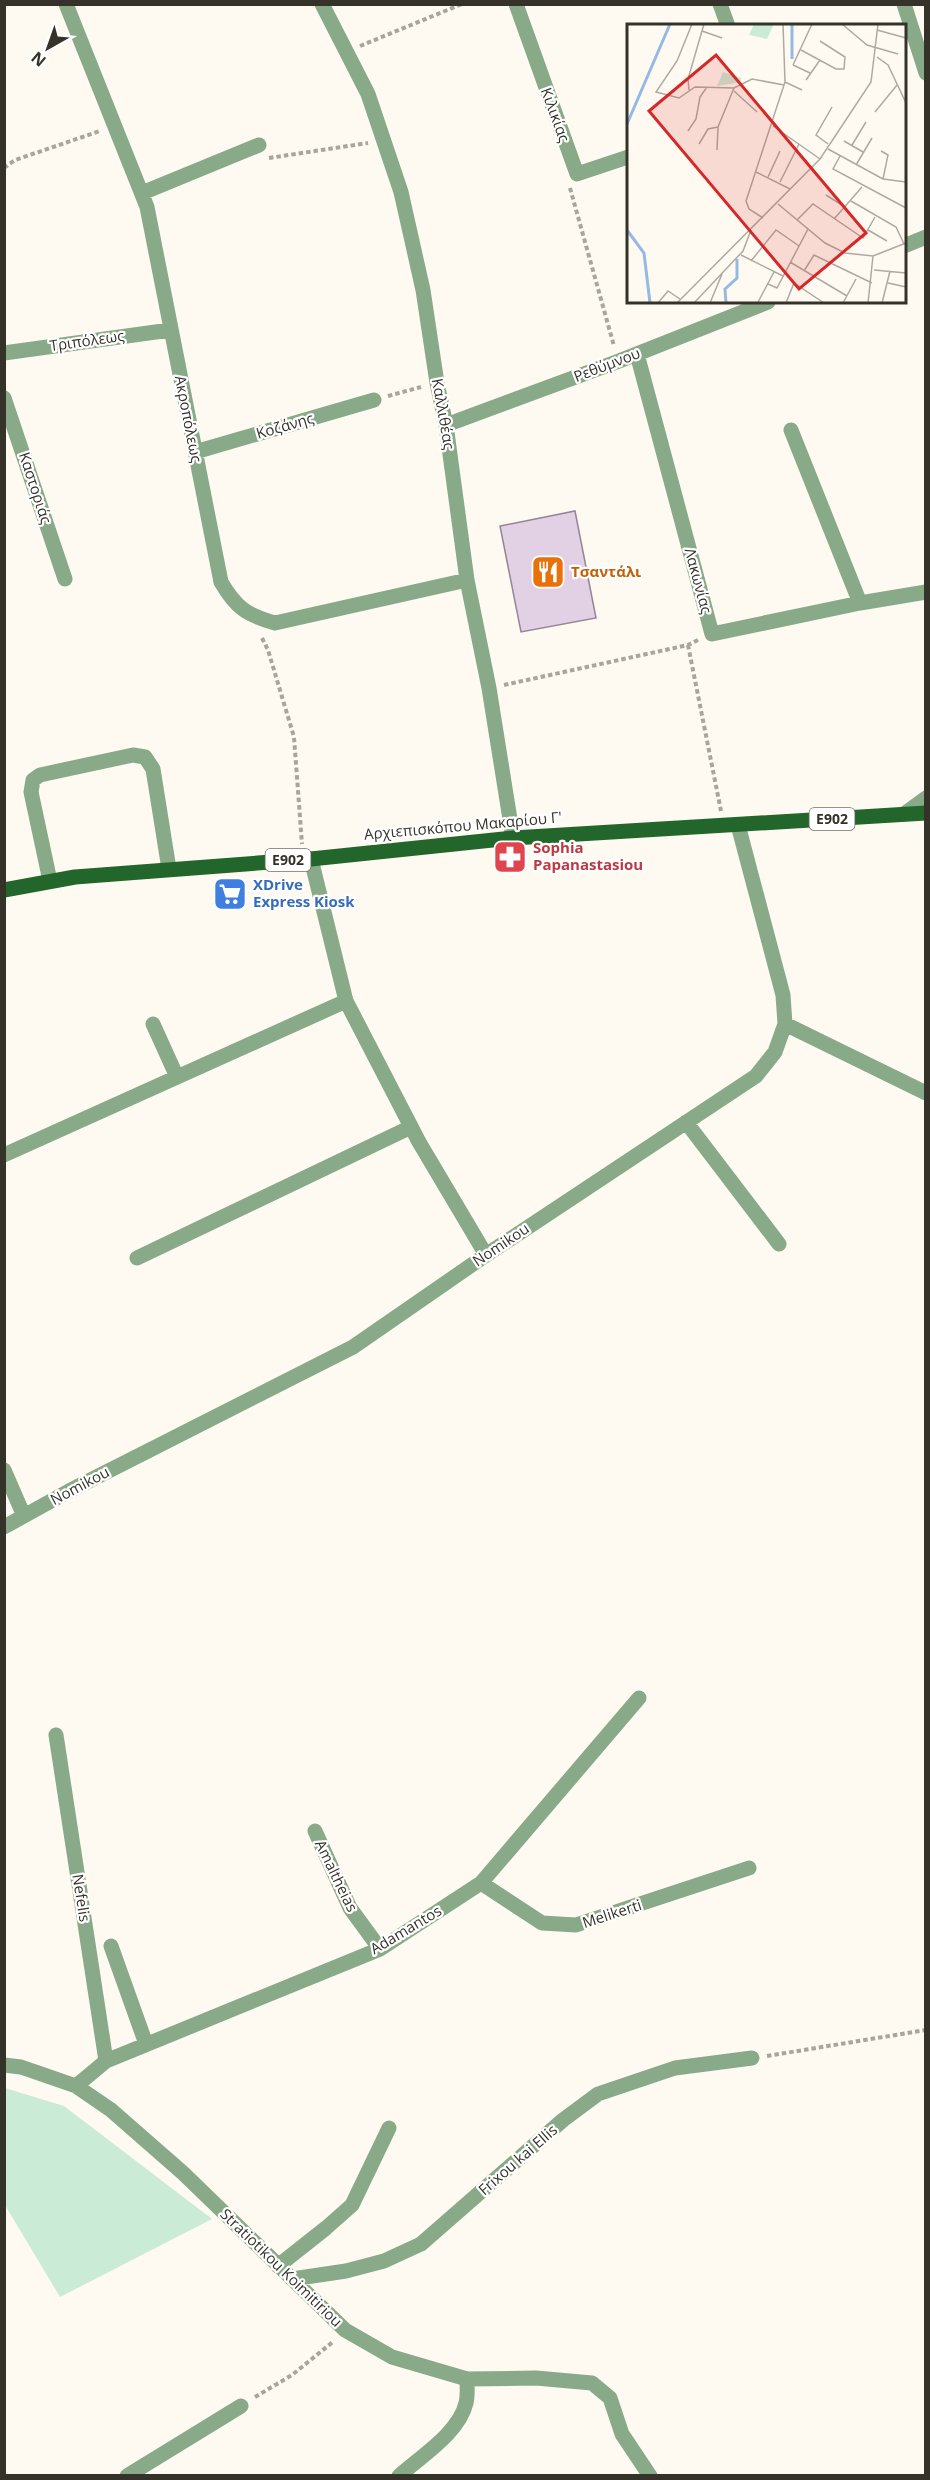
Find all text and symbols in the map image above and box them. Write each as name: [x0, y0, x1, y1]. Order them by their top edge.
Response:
north arrow: [18, 18, 78, 78]
inset map: [627, 24, 906, 303]
text: N: [26, 47, 50, 72]
street label: Κιλικίας: [537, 85, 575, 145]
street label: Τριπόλεως: [48, 325, 125, 355]
street label: Ρεθύμνου: [570, 342, 643, 386]
street label: Ακροπόλεως: [171, 374, 207, 464]
street label: Καλλιθέας: [428, 377, 460, 451]
street label: Κοζάνης: [254, 407, 316, 443]
street label: Καστοριάς: [15, 449, 57, 526]
street label: Λακωνίας: [681, 546, 717, 616]
restaurant icon: Τσαντάλι: [530, 554, 566, 590]
place label: Τσαντάλι: [571, 561, 641, 581]
street label: Αρχιεπισκόπου Μακαρίου Γ': [363, 806, 563, 844]
road number: E902: [810, 808, 854, 830]
place label: Sophia Papanastasiou: [533, 837, 643, 874]
pharmacy icon: Sophia Papanastasiou: [492, 839, 528, 875]
road number: E902: [266, 849, 310, 871]
place label: XDrive Express Kiosk: [253, 874, 355, 911]
supermarket icon: XDrive Express Kiosk: [212, 876, 248, 912]
street label: Nomikou: [468, 1218, 533, 1270]
street label: Nomikou: [47, 1461, 113, 1509]
street label: Amaltheias: [311, 1836, 363, 1915]
street label: Nefelis: [68, 1873, 96, 1923]
street label: Melikerti: [580, 1894, 644, 1932]
street label: Adamantos: [366, 1900, 445, 1958]
street label: Frixou kai Ellis: [474, 2119, 561, 2199]
street label: Stratiotikou Koimitiriou: [216, 2204, 347, 2331]

